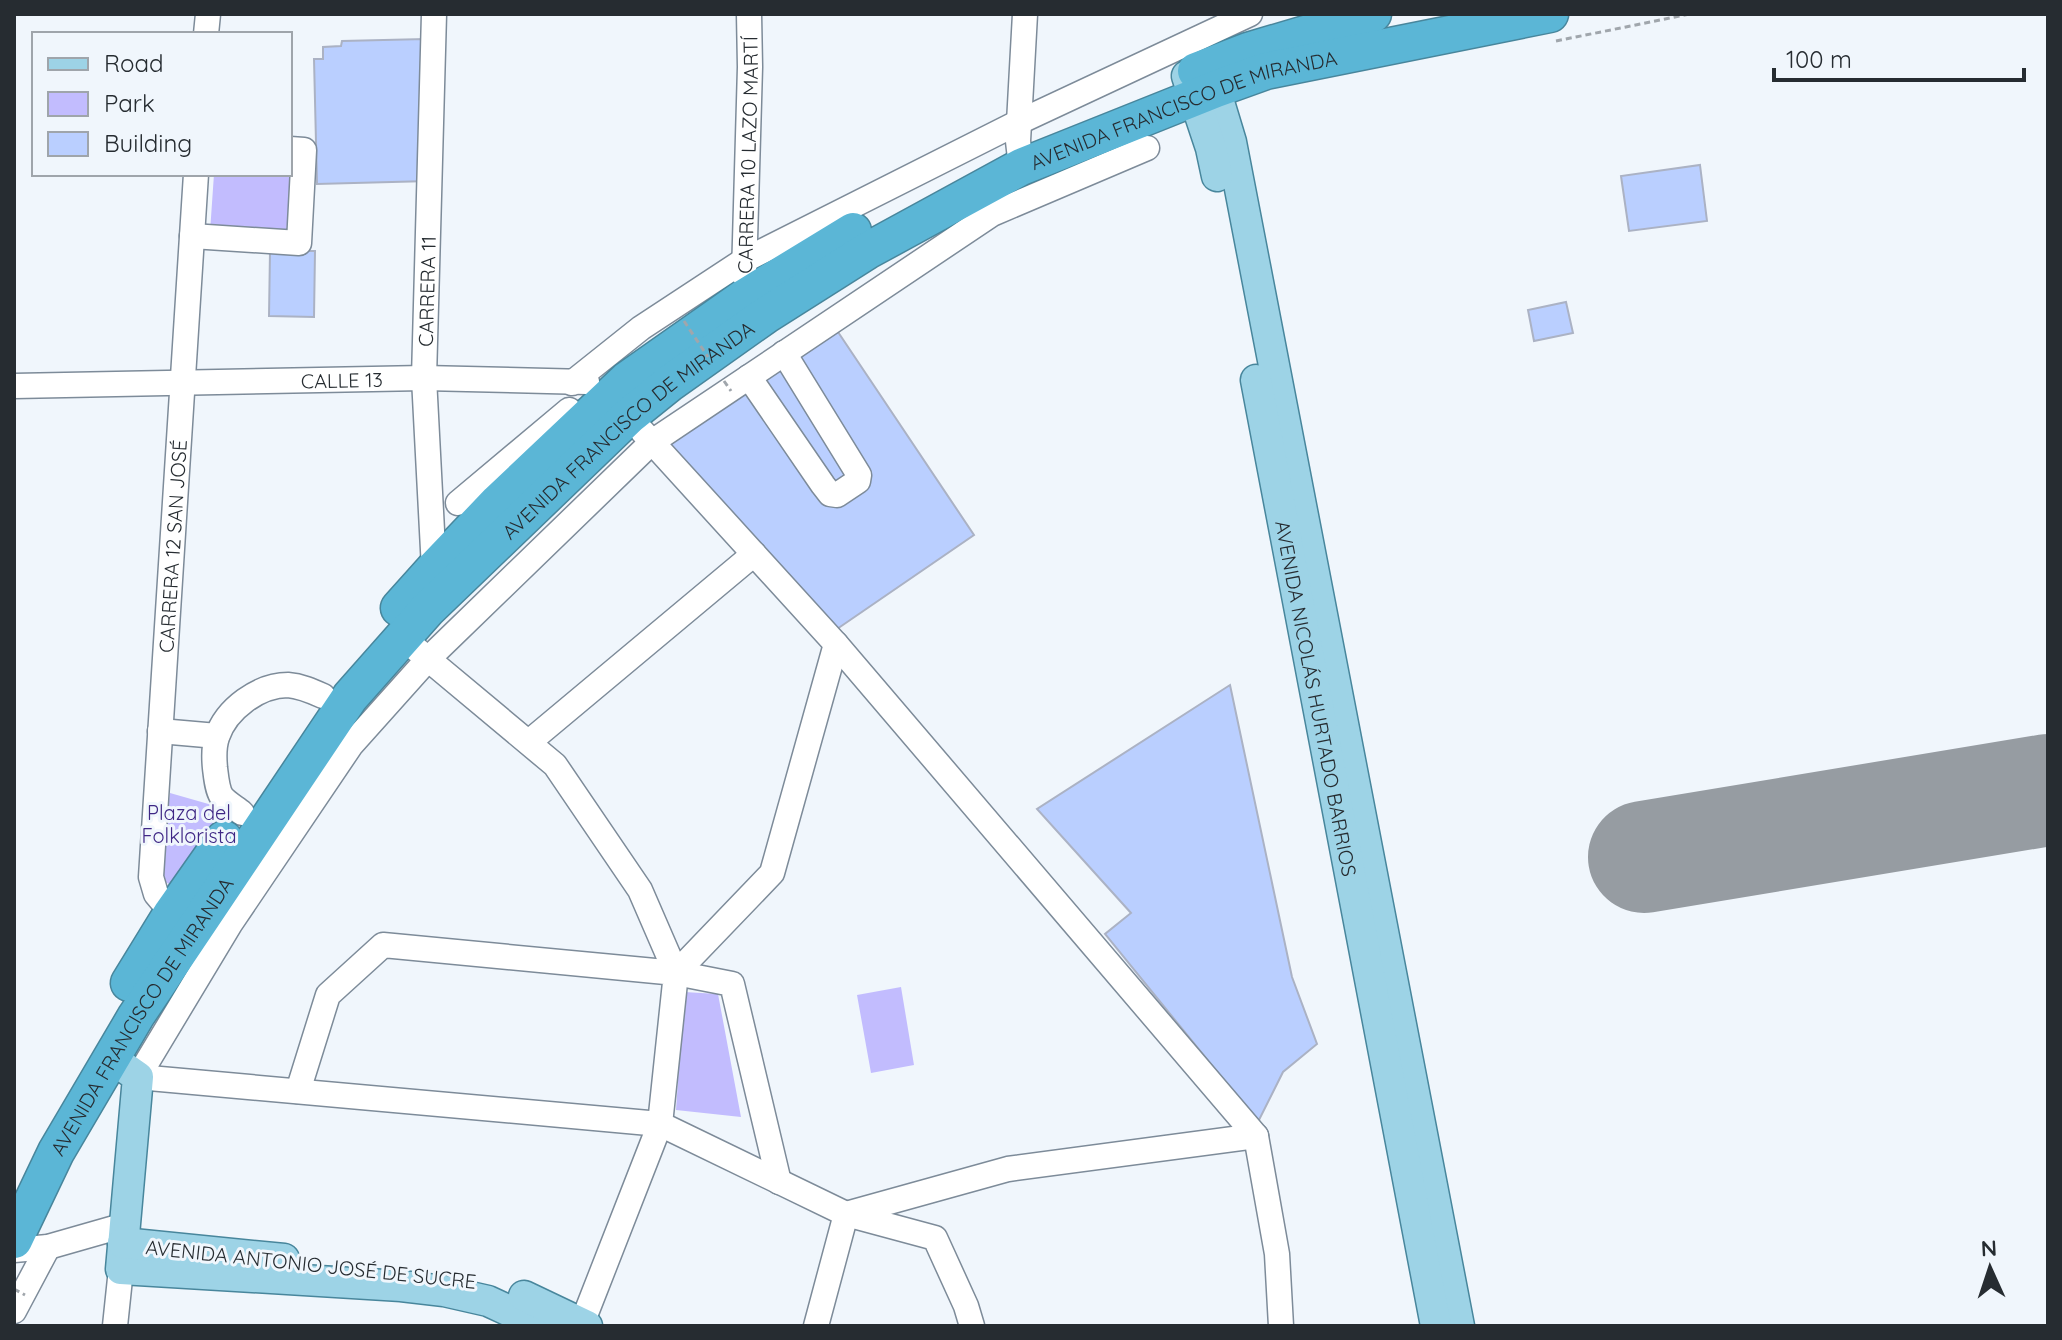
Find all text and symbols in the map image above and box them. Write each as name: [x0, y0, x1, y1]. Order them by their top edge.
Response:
legend: [32, 32, 292, 176]
scale bar: [1774, 32, 2024, 82]
street label: CARRERA 10 LAZO MARTÍ: [732, 35, 763, 274]
text: 100 m: [1786, 44, 1852, 74]
street label: AVENIDA FRANCISCO DE MIRANDA: [1026, 45, 1339, 175]
text: Road: [104, 48, 164, 78]
text: Park: [104, 88, 155, 118]
text: Building: [104, 128, 192, 158]
street label: CARRERA 11: [412, 236, 440, 347]
street label: AVENIDA FRANCISCO DE MIRANDA: [496, 315, 759, 544]
street label: CALLE 13: [301, 366, 383, 393]
street label: CARRERA 12 SAN JOSÉ: [153, 439, 191, 654]
street label: AVENIDA NICOLÁS HURTADO BARRIOS: [1270, 518, 1363, 878]
park label: Plaza del Folklorista: [141, 800, 237, 848]
street label: AVENIDA FRANCISCO DE MIRANDA: [44, 872, 238, 1160]
north arrow: [1950, 1228, 2030, 1308]
street label: AVENIDA ANTONIO JOSÉ DE SUCRE: [145, 1234, 477, 1294]
text: N: [1980, 1234, 1998, 1262]

